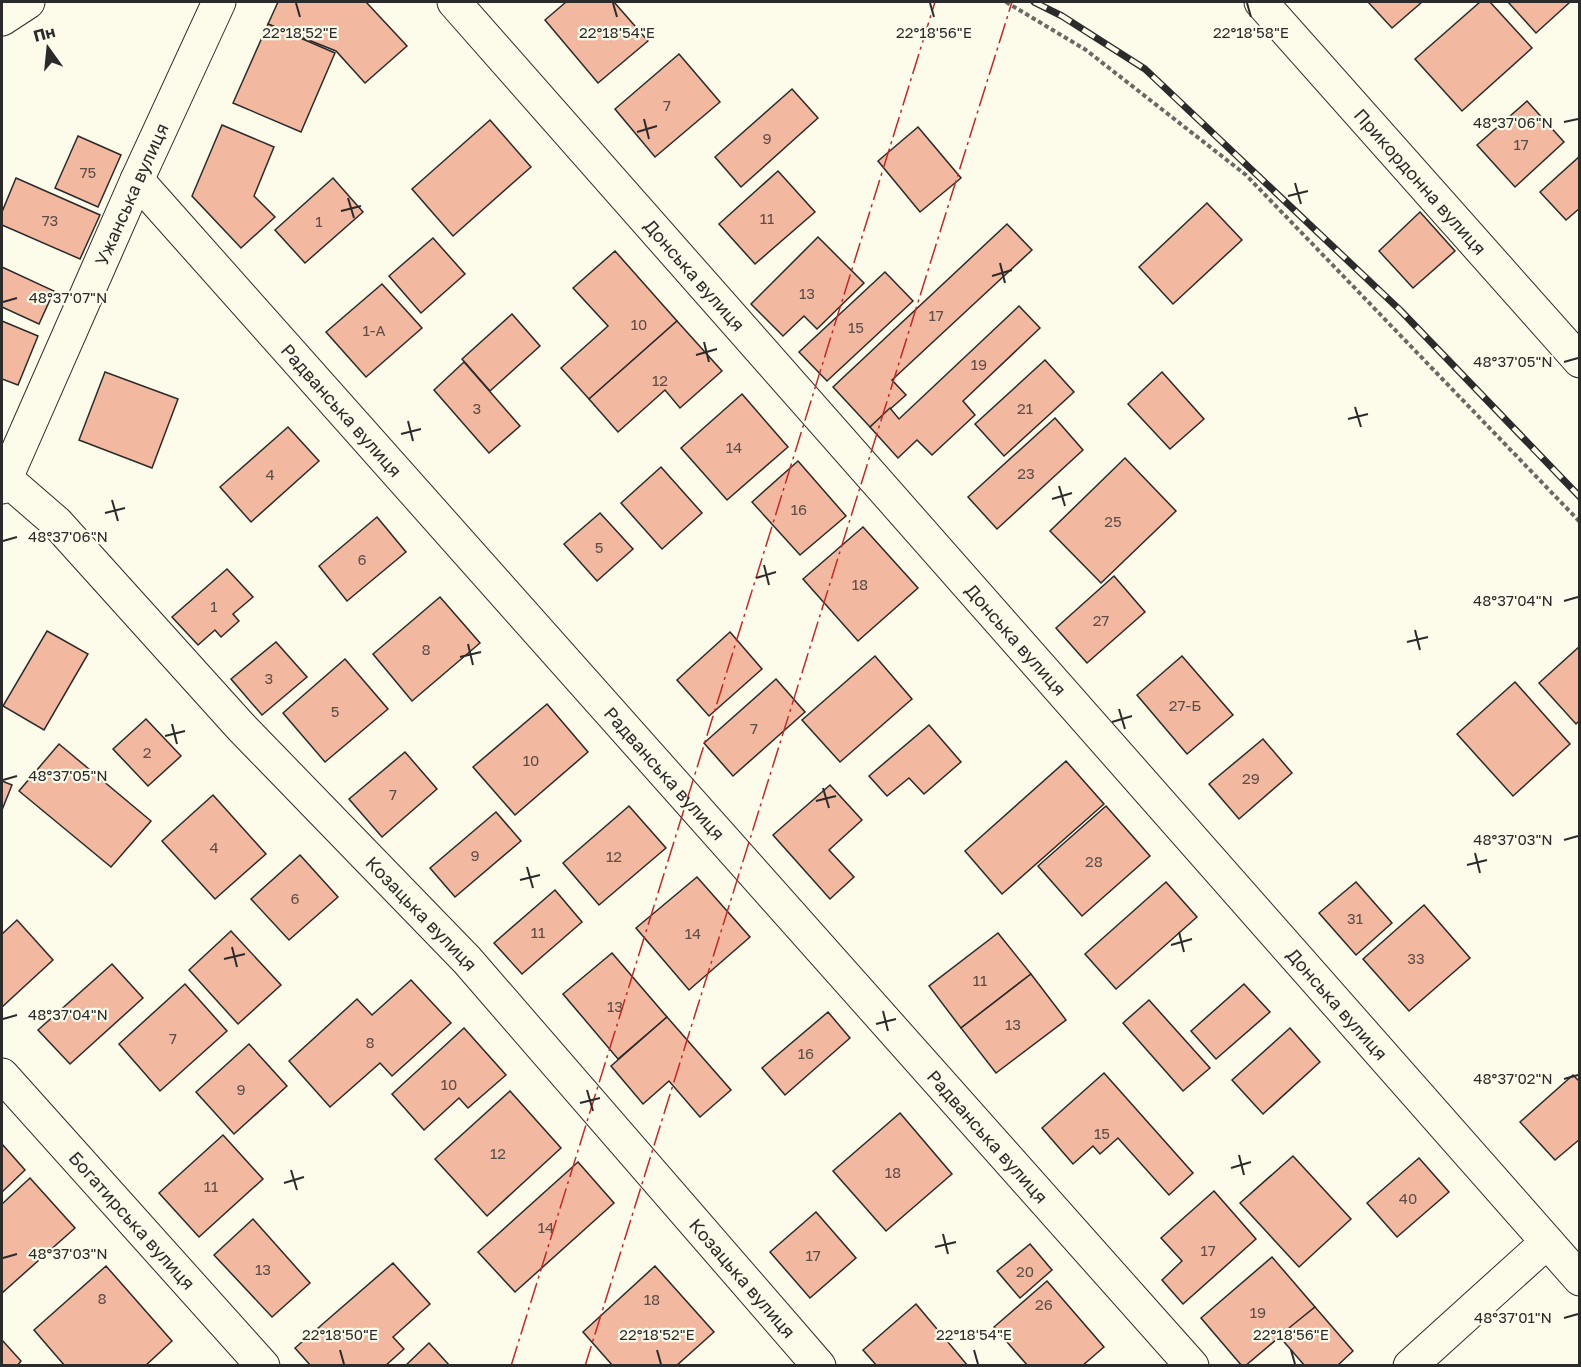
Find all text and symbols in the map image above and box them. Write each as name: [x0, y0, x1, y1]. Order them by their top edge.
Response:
north arrow: [18, 18, 78, 78]
text: Пн: [31, 21, 57, 46]
text: 22°18'52"E: [262, 23, 338, 41]
text: 22°18'54"E: [579, 23, 655, 41]
text: 22°18'56"E: [896, 23, 972, 41]
text: 22°18'58"E: [1213, 23, 1289, 41]
house number: 7: [663, 96, 671, 114]
street label: Прикордонна вулиця: [1350, 104, 1491, 259]
text: 48°37'06"N: [1473, 113, 1553, 131]
street label: Ужанська вулиця: [90, 119, 173, 269]
house number: 9: [762, 129, 772, 147]
house number: 17: [1513, 135, 1529, 153]
house number: 75: [80, 163, 96, 181]
house number: 11: [760, 209, 774, 227]
house number: 73: [42, 211, 58, 229]
house number: 1: [315, 212, 323, 230]
street label: Донська вулиця: [640, 215, 750, 335]
house number: 13: [799, 284, 815, 302]
text: 48°37'07"N: [29, 288, 107, 306]
house number: 17: [928, 306, 944, 324]
house number: 10: [631, 315, 647, 333]
house number: 15: [848, 318, 864, 336]
house number: 1-А: [362, 321, 386, 339]
street label: Радванська вулиця: [277, 339, 407, 481]
text: 48°37'05"N: [1473, 352, 1553, 370]
house number: 19: [971, 355, 987, 373]
house number: 12: [652, 371, 668, 389]
house number: 3: [473, 399, 481, 417]
house number: 21: [1017, 399, 1033, 417]
house number: 14: [726, 438, 742, 456]
house number: 23: [1017, 464, 1035, 482]
house number: 4: [265, 465, 275, 483]
house number: 16: [791, 500, 807, 518]
house number: 25: [1104, 512, 1122, 530]
text: 48°37'06"N: [28, 527, 108, 545]
house number: 5: [595, 538, 603, 556]
house number: 6: [357, 550, 367, 568]
house number: 18: [852, 575, 868, 593]
street label: Донська вулиця: [961, 579, 1071, 700]
text: 48°37'04"N: [1473, 591, 1553, 609]
house number: 1: [210, 597, 218, 615]
house number: 27: [1093, 611, 1109, 629]
house number: 8: [421, 640, 431, 658]
house number: 3: [265, 669, 273, 687]
house number: 27-Б: [1169, 696, 1201, 714]
house number: 5: [331, 702, 339, 720]
street label: Радванська вулиця: [600, 702, 730, 844]
house number: 7: [750, 719, 758, 737]
house number: 2: [143, 743, 151, 761]
house number: 10: [523, 751, 539, 769]
text: 48°37'05"N: [28, 766, 108, 784]
house number: 29: [1242, 769, 1260, 787]
house number: 7: [389, 785, 397, 803]
text: 48°37'03"N: [1473, 830, 1553, 848]
house number: 4: [209, 838, 219, 856]
house number: 9: [470, 846, 480, 864]
house number: 12: [606, 847, 622, 865]
street label: Козацька вулиця: [361, 851, 482, 975]
house number: 28: [1085, 852, 1103, 870]
house number: 6: [290, 889, 300, 907]
house number: 31: [1347, 909, 1363, 927]
house number: 11: [531, 923, 545, 941]
house number: 14: [685, 924, 701, 942]
street label: Донська вулиця: [1283, 944, 1393, 1064]
house number: 33: [1407, 949, 1425, 967]
house number: 11: [973, 971, 987, 989]
house number: 13: [607, 997, 623, 1015]
text: 48°37'04"N: [28, 1005, 108, 1023]
house number: 13: [1005, 1015, 1021, 1033]
house number: 7: [169, 1029, 177, 1047]
house number: 8: [365, 1033, 375, 1051]
house number: 16: [798, 1044, 814, 1062]
street label: Радванська вулиця: [923, 1065, 1053, 1208]
text: 48°37'02"N: [1473, 1069, 1553, 1087]
house number: 10: [441, 1075, 457, 1093]
house number: 9: [236, 1080, 246, 1098]
house number: 15: [1094, 1124, 1110, 1142]
house number: 12: [490, 1144, 506, 1162]
street label: Богатирська вулиця: [64, 1146, 200, 1294]
house number: 18: [885, 1163, 901, 1181]
house number: 11: [204, 1177, 218, 1195]
house number: 40: [1399, 1189, 1417, 1207]
street label: Козацька вулиця: [685, 1214, 800, 1342]
house number: 14: [538, 1218, 554, 1236]
house number: 17: [1200, 1241, 1216, 1259]
text: 48°37'03"N: [28, 1244, 108, 1262]
house number: 17: [805, 1246, 821, 1264]
house number: 13: [255, 1260, 271, 1278]
house number: 20: [1016, 1262, 1034, 1280]
house number: 8: [97, 1289, 107, 1307]
house number: 18: [644, 1290, 660, 1308]
house number: 26: [1035, 1295, 1053, 1313]
house number: 19: [1250, 1303, 1266, 1321]
text: 48°37'01"N: [1474, 1308, 1552, 1326]
text: 22°18'50"E: [302, 1325, 378, 1343]
text: 22°18'52"E: [619, 1325, 695, 1343]
text: 22°18'54"E: [936, 1325, 1012, 1343]
text: 22°18'56"E: [1253, 1325, 1329, 1343]

